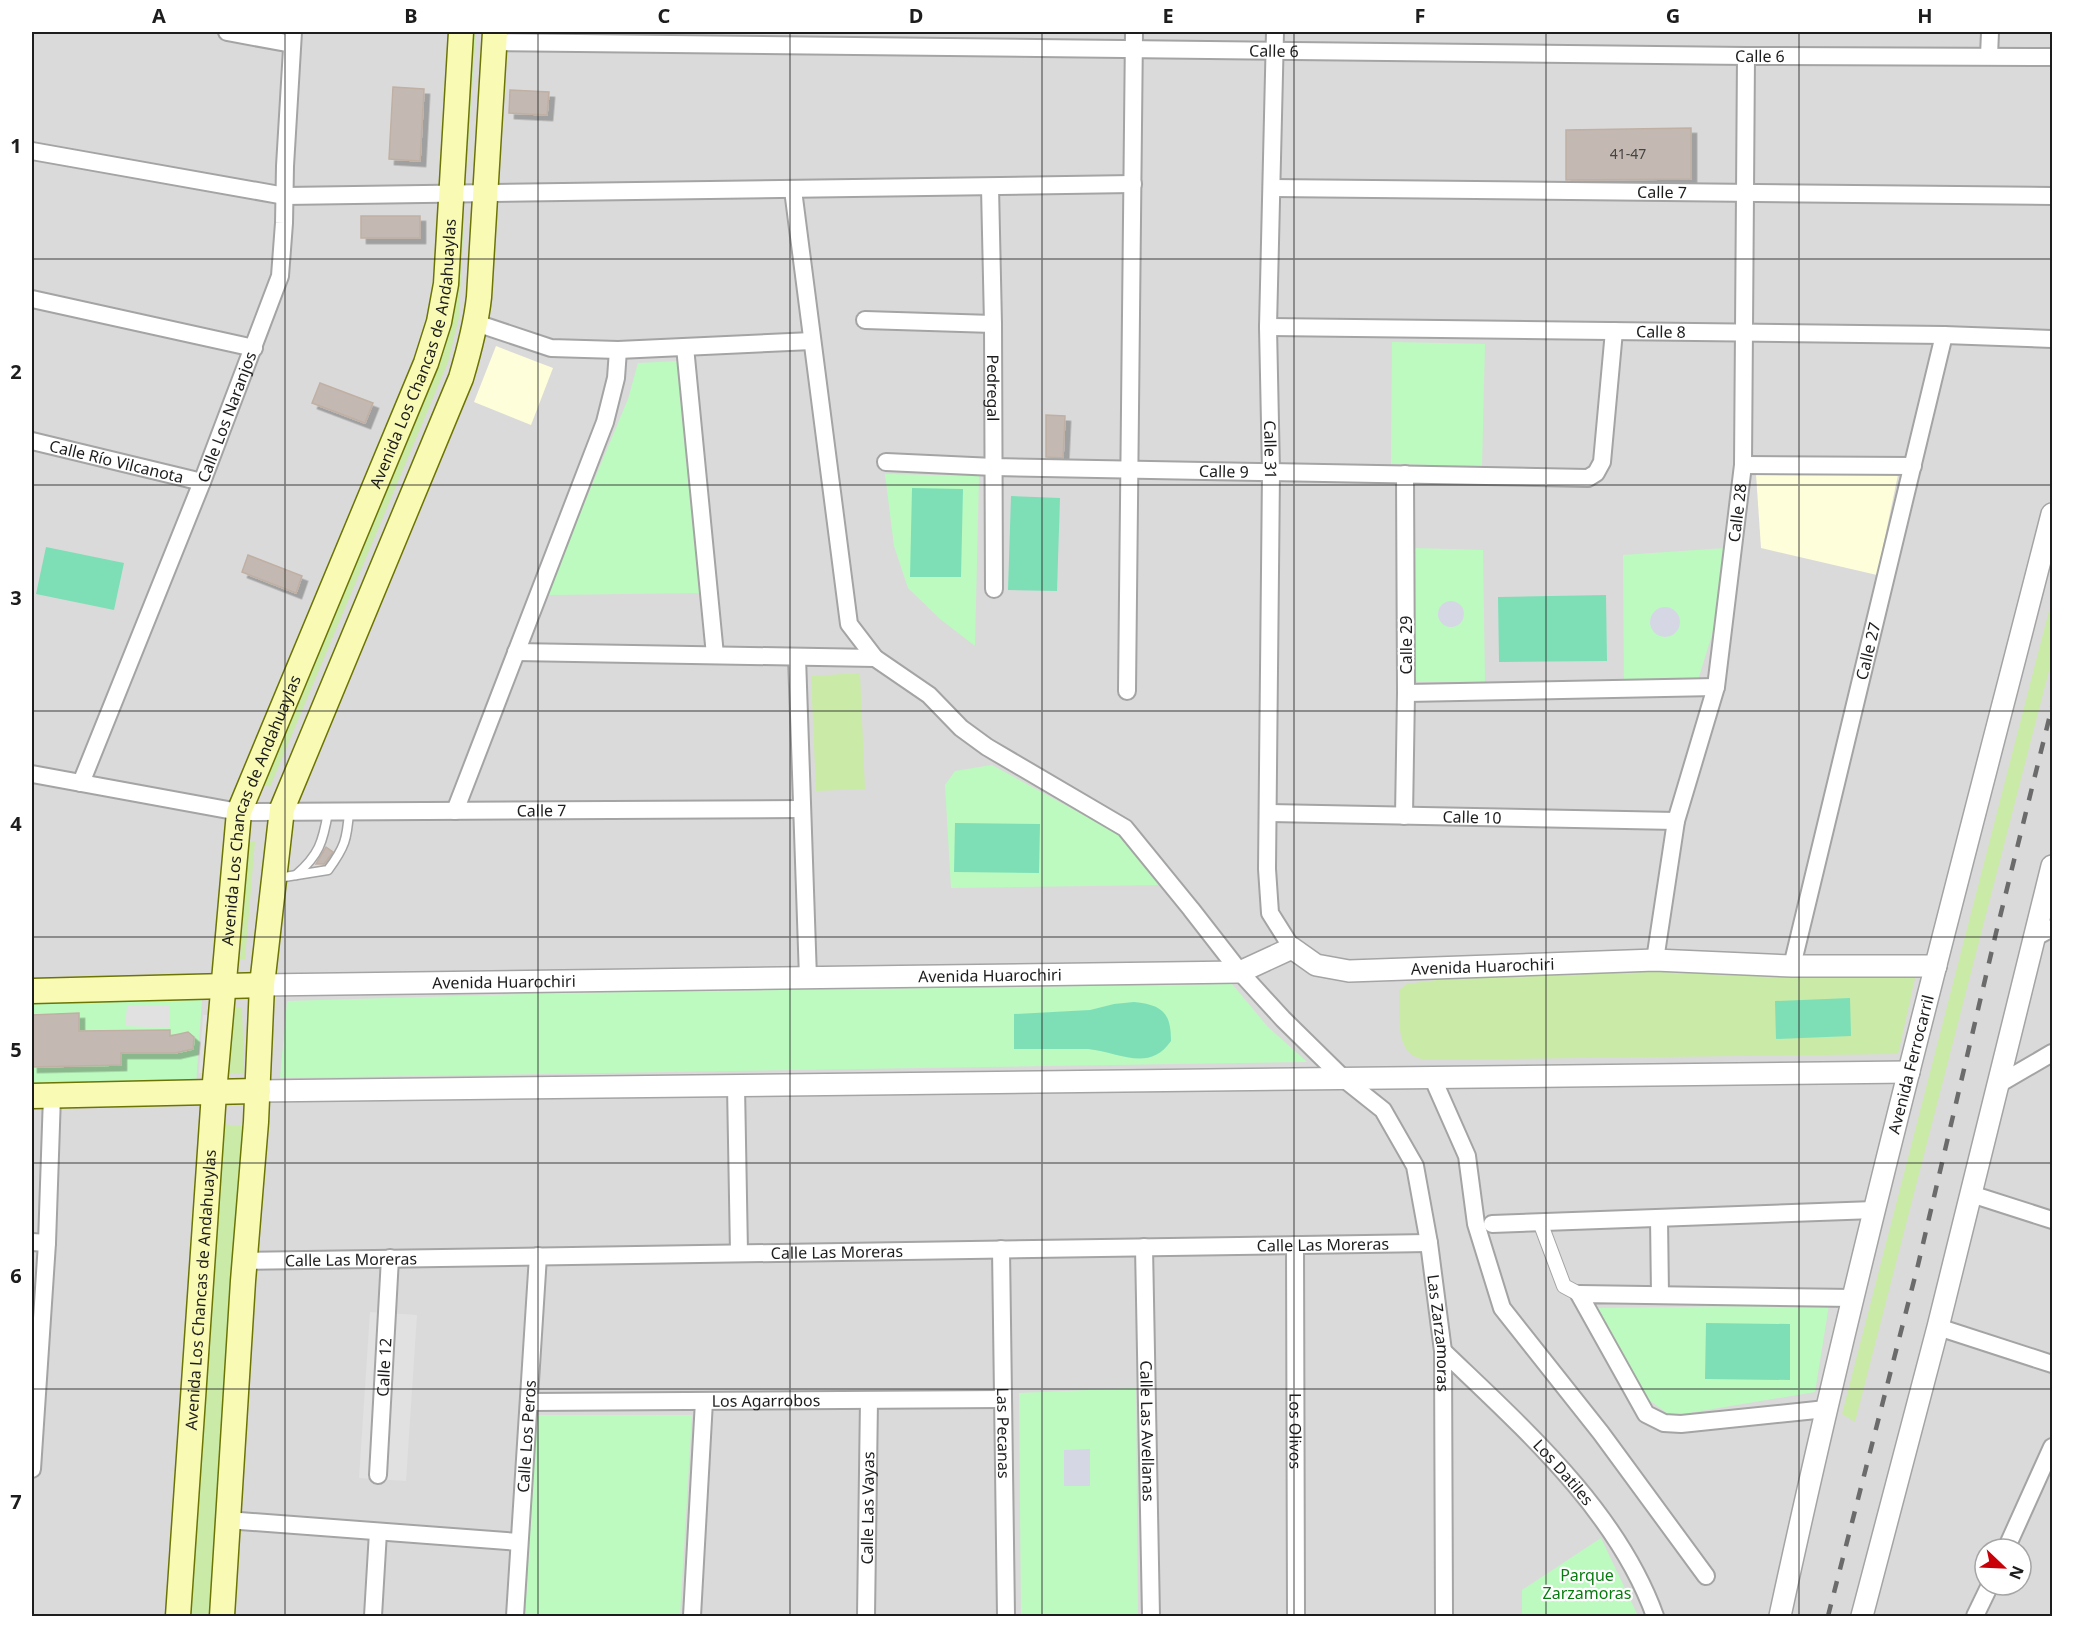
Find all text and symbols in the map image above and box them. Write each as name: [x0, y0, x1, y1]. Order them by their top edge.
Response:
text: A: [152, 2, 166, 29]
text: B: [404, 2, 418, 29]
text: C: [658, 2, 671, 29]
text: D: [909, 2, 923, 29]
text: E: [1162, 2, 1174, 29]
text: F: [1415, 2, 1425, 29]
text: G: [1666, 2, 1680, 29]
text: H: [1917, 2, 1933, 29]
street label: Calle 6: [1249, 39, 1299, 62]
street label: Calle 6: [1735, 45, 1785, 67]
text: 1: [10, 132, 22, 159]
house number: 41-47: [1610, 144, 1646, 163]
street label: Calle 7: [1637, 181, 1687, 203]
street label: Avenida Los Chancas de Andahuaylas: [364, 218, 461, 491]
street label: Calle 8: [1636, 320, 1686, 343]
street label: Calle Los Naranjos: [192, 348, 261, 486]
street label: Pedregal: [982, 354, 1004, 421]
text: 2: [10, 358, 22, 385]
street label: Calle 31: [1259, 420, 1282, 479]
street label: Calle Río Vilcanota: [47, 435, 186, 488]
street label: Calle 9: [1199, 460, 1249, 483]
street label: Calle 28: [1723, 482, 1752, 543]
text: 3: [10, 584, 22, 611]
street label: Calle 29: [1395, 616, 1417, 674]
street label: Calle 27: [1850, 620, 1885, 682]
street label: Avenida Los Chancas de Andahuaylas: [216, 672, 306, 947]
street label: Calle 7: [517, 799, 566, 822]
street label: Calle 10: [1442, 805, 1502, 829]
text: 4: [10, 810, 22, 837]
street label: Avenida Huarochiri: [1410, 953, 1555, 980]
street label: Avenida Huarochiri: [918, 963, 1062, 987]
street label: Avenida Huarochiri: [432, 970, 576, 994]
street label: Avenida Ferrocarril: [1883, 992, 1939, 1136]
text: 5: [10, 1036, 22, 1063]
street label: Avenida Los Chancas de Andahuaylas: [180, 1149, 221, 1431]
street label: Calle Las Moreras: [1257, 1233, 1389, 1257]
street label: Calle Las Moreras: [771, 1240, 903, 1264]
street label: Calle Las Moreras: [285, 1247, 417, 1271]
text: 6: [10, 1262, 22, 1289]
street label: Las Zarzamoras: [1422, 1273, 1454, 1392]
street label: Calle 12: [371, 1337, 397, 1397]
street label: Calle Las Avellanas: [1135, 1360, 1160, 1502]
street label: Calle Los Peros: [512, 1379, 541, 1493]
street label: Las Pecanas: [992, 1387, 1015, 1479]
street label: Los Agarrobos: [712, 1389, 820, 1412]
street label: Los Olivos: [1284, 1393, 1307, 1469]
street label: Los Datiles: [1528, 1434, 1599, 1510]
street label: Calle Las Vayas: [856, 1451, 879, 1565]
text: 7: [10, 1488, 22, 1515]
north arrow: [1973, 1537, 2033, 1597]
text: N: [2004, 1563, 2029, 1583]
park label: Parque Zarzamoras: [1543, 1564, 1631, 1604]

